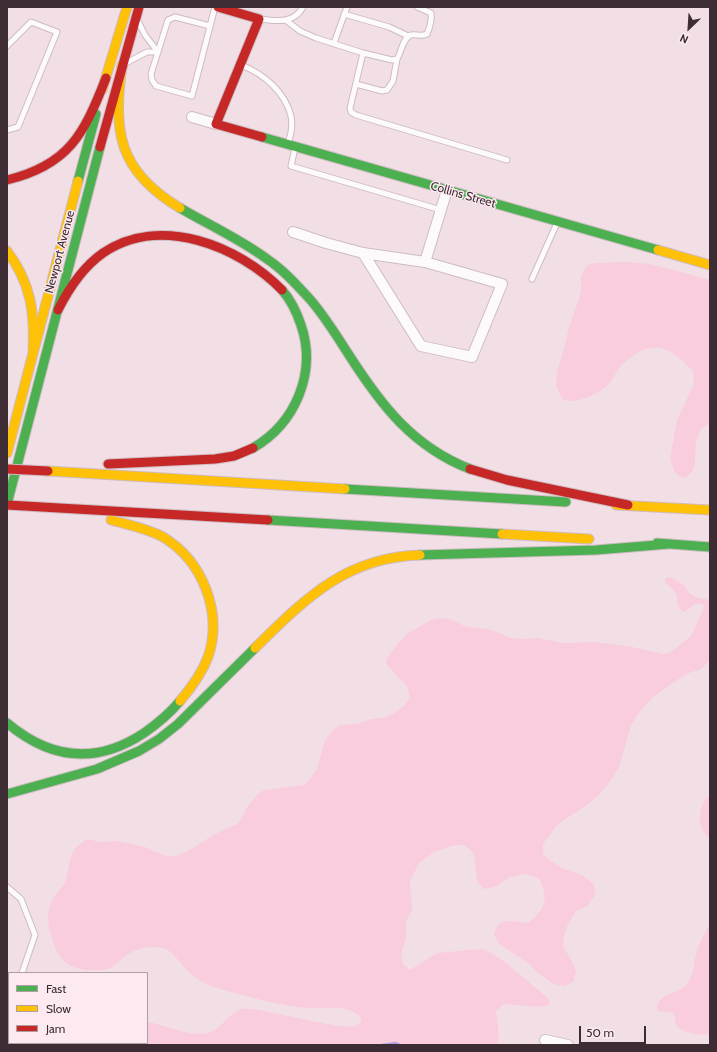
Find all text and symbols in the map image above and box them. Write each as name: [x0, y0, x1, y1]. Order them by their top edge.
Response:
north arrow: [669, 8, 709, 48]
text: N: [677, 31, 690, 47]
street label: Collins Street: [429, 179, 497, 211]
street label: Newport Avenue: [42, 209, 78, 295]
legend: [8, 972, 148, 1044]
text: Fast: [46, 981, 66, 996]
text: Slow: [46, 1001, 71, 1016]
scale bar: [581, 1018, 648, 1044]
text: Jam: [46, 1021, 65, 1036]
text: 50 m: [586, 1025, 614, 1040]

